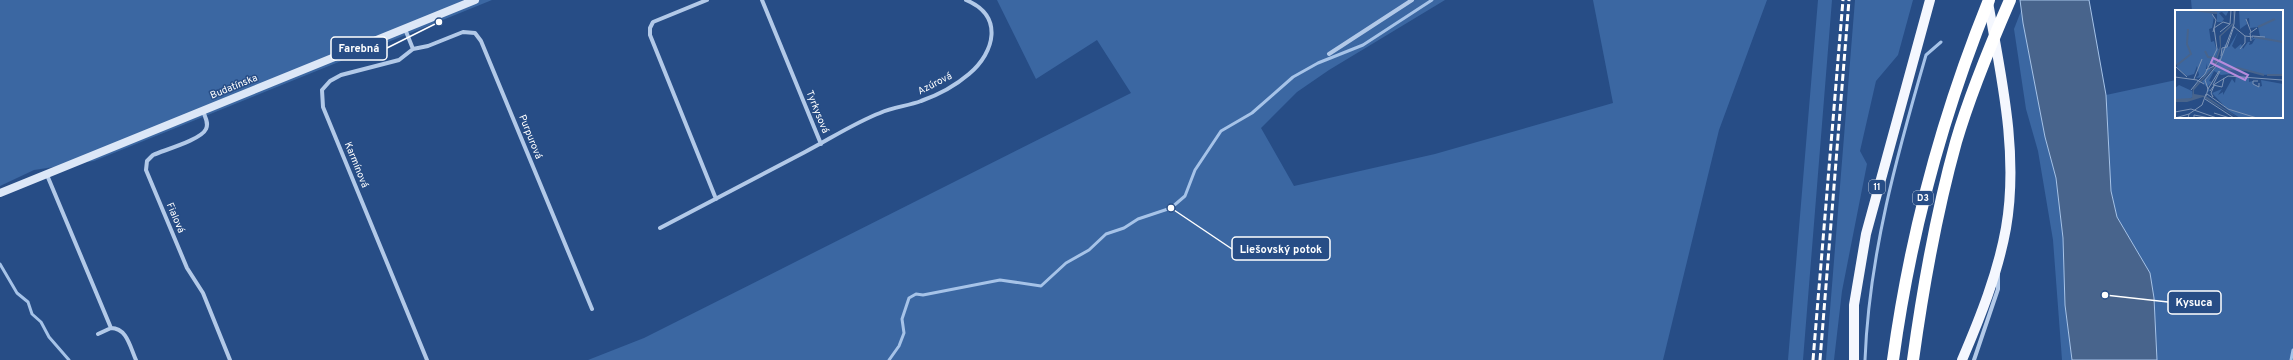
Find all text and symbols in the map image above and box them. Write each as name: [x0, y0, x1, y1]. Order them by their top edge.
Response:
inset map: [2175, 10, 2283, 118]
callout: Farebná: [331, 37, 387, 60]
text: Farebná: [339, 42, 379, 56]
street label: Azúrová: [916, 70, 954, 98]
street label: Budatínska: [208, 72, 260, 102]
street label: Tyrkysová: [802, 89, 832, 135]
street label: Purpurová: [515, 113, 545, 161]
street label: Karmínová: [341, 140, 371, 190]
road number: 11: [1869, 180, 1885, 194]
road number: D3: [1913, 191, 1933, 205]
street label: Fialová: [163, 201, 187, 235]
callout: Liešovský potok: [1232, 237, 1330, 260]
text: Liešovský potok: [1240, 243, 1322, 257]
callout: Kysuca: [2168, 291, 2221, 314]
text: Kysuca: [2175, 296, 2213, 310]

